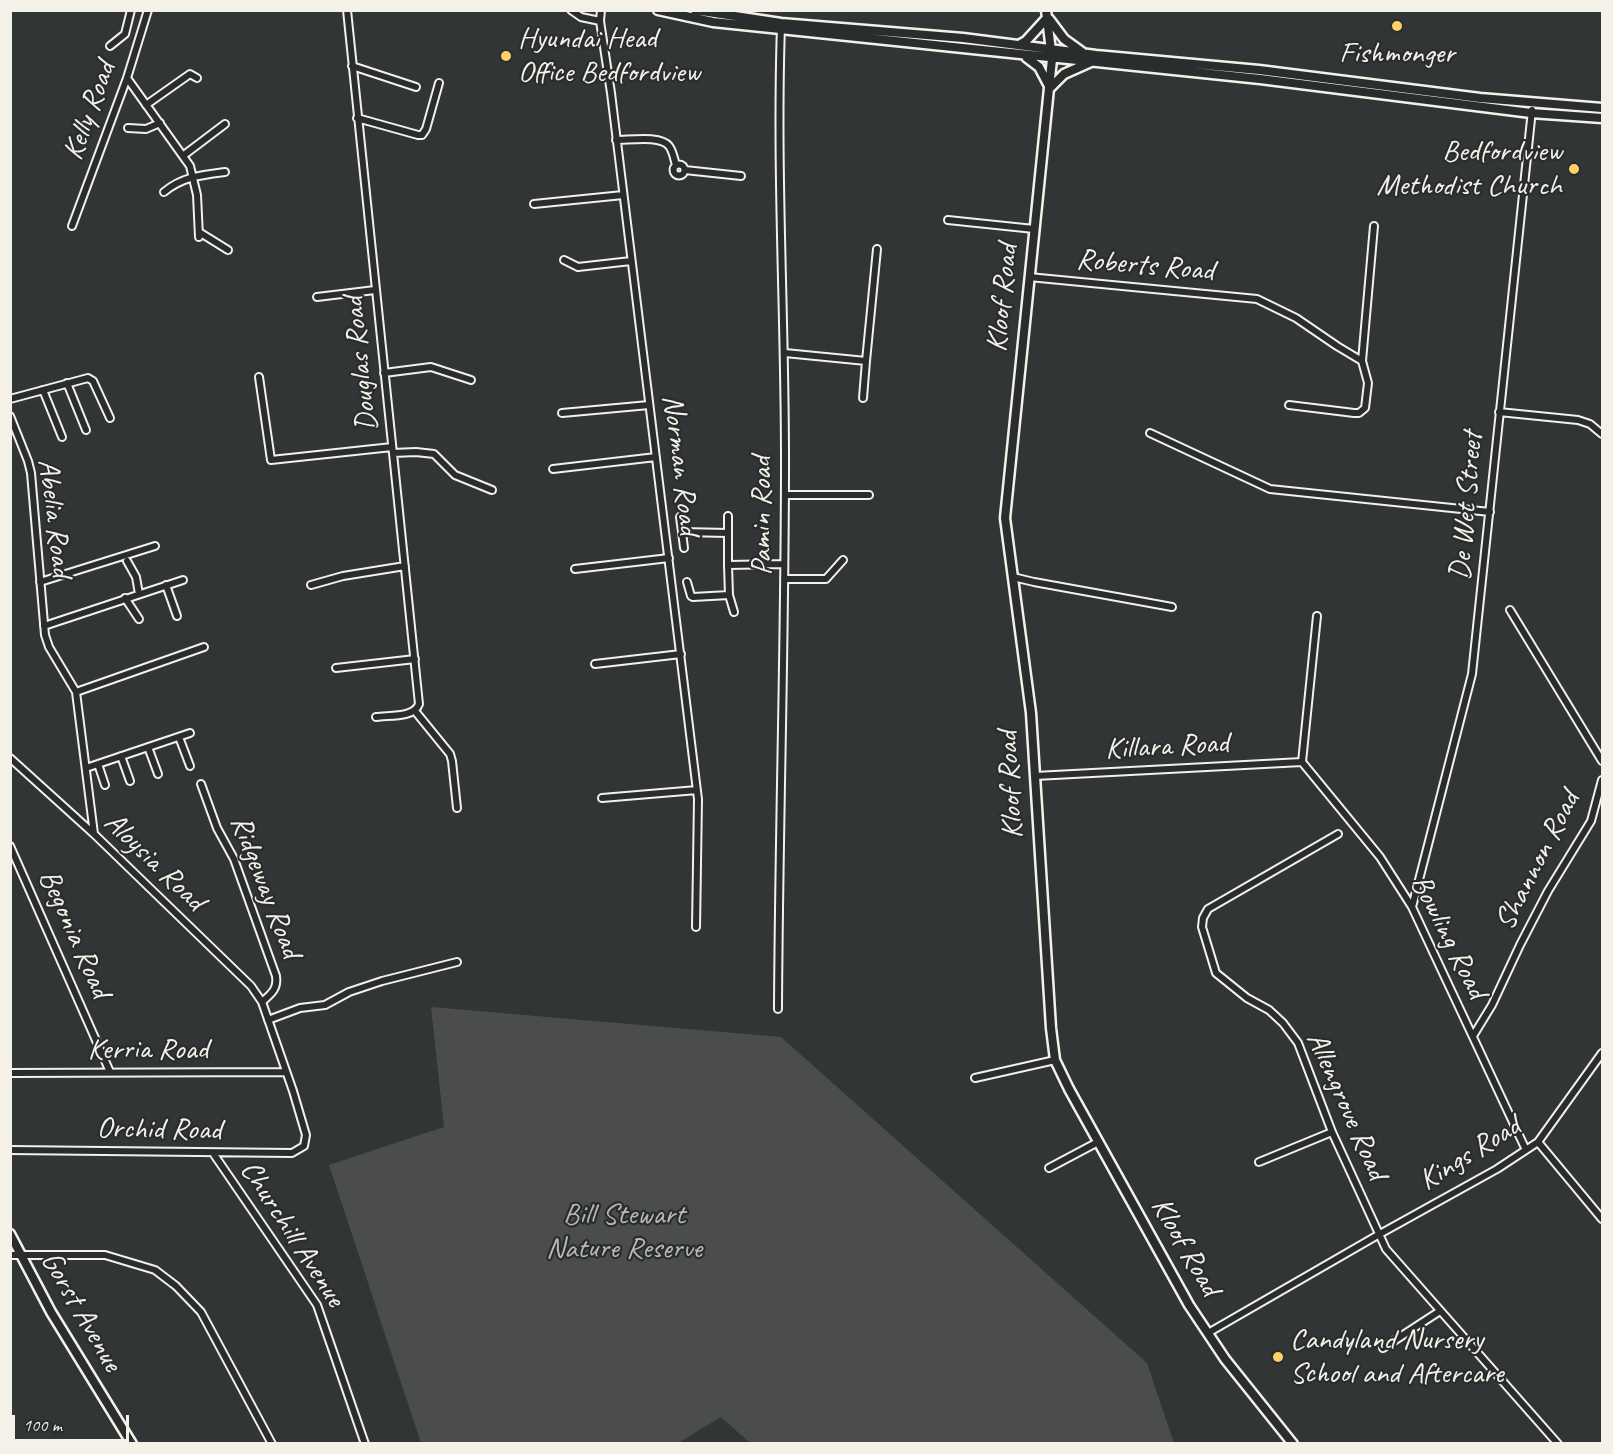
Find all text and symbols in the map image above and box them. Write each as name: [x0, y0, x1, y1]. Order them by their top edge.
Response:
marker: Fishmonger: [1390, 19, 1404, 33]
place label: Hyundai Head Office Bedfordview: [518, 21, 700, 92]
place label: Fishmonger: [1339, 36, 1455, 72]
marker: Hyundai Head Office Bedfordview: [499, 49, 513, 63]
street label: Kelly Road: [56, 57, 124, 165]
place label: Bedfordview Methodist Church: [1377, 134, 1562, 204]
marker: Bedfordview Methodist Church: [1567, 162, 1581, 176]
street label: Roberts Road: [1075, 242, 1215, 290]
street label: Kloof Road: [979, 243, 1027, 353]
street label: Douglas Road: [336, 295, 386, 433]
street label: Norman Road: [654, 393, 706, 537]
street label: De Wet Street: [1443, 430, 1491, 582]
street label: Pamin Road: [744, 456, 780, 576]
street label: Abelia Road: [29, 457, 79, 579]
street label: Killara Road: [1104, 726, 1230, 768]
street label: Kloof Road: [990, 730, 1032, 840]
street label: Shannon Road: [1488, 786, 1588, 936]
street label: Aloysia Road: [96, 805, 212, 919]
street label: Ridgeway Road: [221, 811, 309, 963]
street label: Begonia Road: [30, 864, 118, 1004]
street label: Bowling Road: [1402, 869, 1494, 1005]
street label: Allengrove Road: [1297, 1027, 1395, 1185]
street label: Kerria Road: [88, 1032, 208, 1068]
street label: Kings Road: [1413, 1109, 1527, 1199]
street label: Orchid Road: [96, 1111, 222, 1149]
street label: Churchill Avenue: [231, 1154, 353, 1314]
street label: Kloof Road: [1142, 1191, 1228, 1303]
park label: Bill Stewart Nature Reserve: [546, 1197, 702, 1268]
street label: Gorst Avenue: [32, 1246, 130, 1378]
place label: Candyland Nursery School and Aftercare: [1290, 1322, 1504, 1392]
marker: Candyland Nursery School and Aftercare: [1271, 1350, 1285, 1364]
scale bar: [15, 1403, 132, 1441]
text: 100 m: [23, 1414, 62, 1436]

